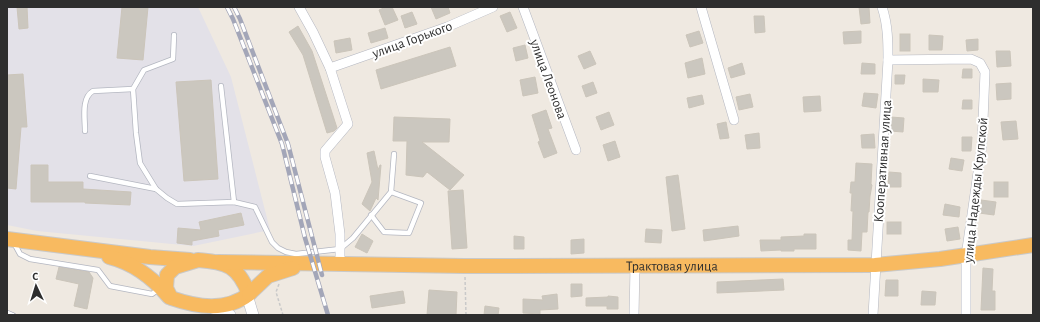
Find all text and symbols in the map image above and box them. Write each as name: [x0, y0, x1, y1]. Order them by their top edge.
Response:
street label: улица Горького: [370, 19, 454, 61]
street label: улица Леонова: [527, 37, 569, 122]
street label: Кооперативная улица: [872, 99, 894, 223]
street label: улица Надежды Крупской: [961, 117, 991, 264]
street label: Трактовая улица: [626, 259, 719, 274]
north arrow: [16, 266, 56, 306]
text: С: [32, 271, 39, 282]

